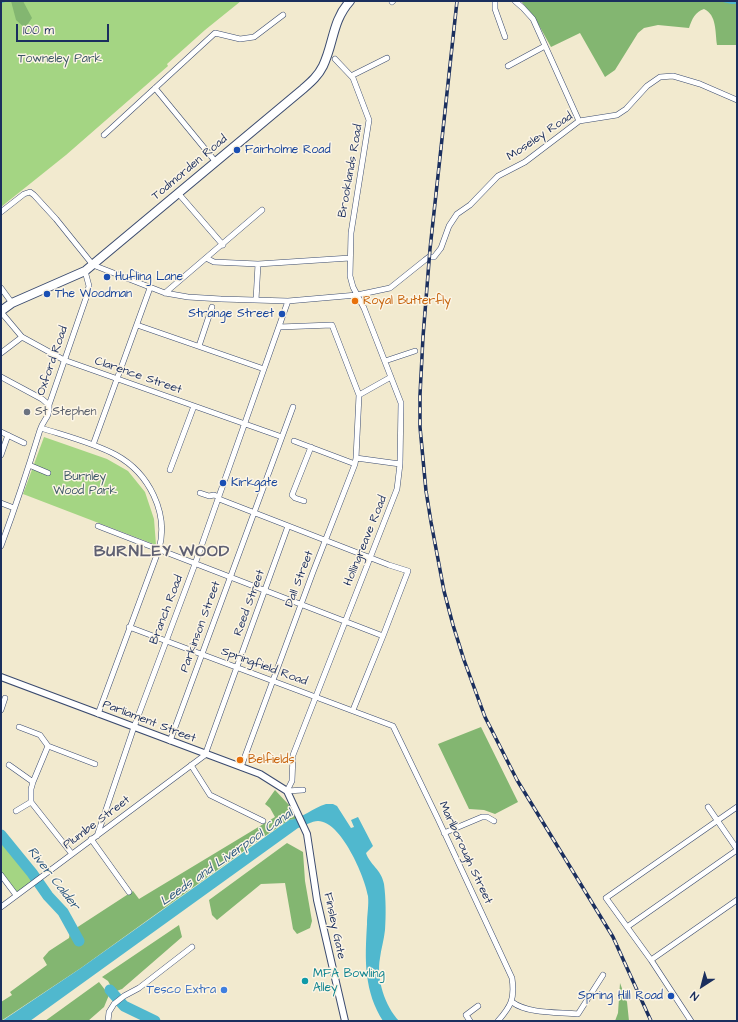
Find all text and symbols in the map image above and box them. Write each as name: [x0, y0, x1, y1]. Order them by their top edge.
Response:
scale bar: [18, 16, 111, 42]
text: 100 m: [23, 22, 54, 39]
park label: Towneley Park: [18, 52, 102, 66]
street label: Moseley Road: [504, 110, 576, 164]
street label: Brooklands Road: [336, 123, 366, 219]
street label: Todmorden Road: [149, 132, 231, 204]
place label: Fairholme Road: [245, 143, 331, 157]
marker: Fairholme Road: [232, 145, 242, 155]
place label: Hufling Lane: [115, 270, 183, 284]
marker: Hufling Lane: [102, 272, 112, 282]
place label: The Woodman: [55, 287, 132, 301]
marker: The Woodman: [42, 289, 52, 299]
place label: Royal Butterfly: [363, 294, 451, 308]
marker: Royal Butterfly: [350, 296, 360, 306]
place label: Strange Street: [188, 307, 274, 321]
marker: Strange Street: [277, 309, 287, 319]
street label: Oxford Road: [34, 324, 72, 398]
street label: Clarence Street: [92, 354, 184, 398]
place label: St Stephen: [35, 405, 97, 419]
marker: St Stephen: [22, 407, 32, 417]
park label: Burnley Wood Park: [53, 470, 117, 498]
place label: Kirkgate: [231, 476, 278, 490]
marker: Kirkgate: [218, 478, 228, 488]
street label: Hollingreave Road: [341, 494, 391, 588]
district label: BURNLEY WOOD: [94, 543, 230, 563]
street label: Dall Street: [283, 549, 317, 609]
street label: Reed Street: [231, 568, 269, 638]
street label: Branch Road: [147, 573, 187, 647]
street label: Parkinson Street: [178, 579, 224, 675]
street label: Springfield Road: [219, 645, 309, 689]
street label: Parliament Street: [100, 698, 198, 746]
place label: Belfields: [248, 753, 294, 767]
marker: Belfields: [235, 755, 245, 765]
street label: Plumbe Street: [61, 793, 133, 853]
street label: Marlborough Street: [435, 799, 495, 907]
water label: Leeds and Liverpool Canal: [158, 806, 296, 910]
water label: River Calder: [23, 844, 83, 914]
street label: Finsley Gate: [320, 891, 348, 961]
north arrow: [682, 966, 722, 1006]
place label: MFA Bowling Alley: [313, 967, 385, 995]
marker: MFA Bowling Alley: [300, 976, 310, 986]
place label: Tesco Extra: [147, 983, 216, 997]
marker: Tesco Extra: [219, 985, 229, 995]
text: N: [687, 988, 702, 1004]
place label: Spring Hill Road: [578, 989, 663, 1003]
marker: Spring Hill Road: [666, 991, 676, 1001]

